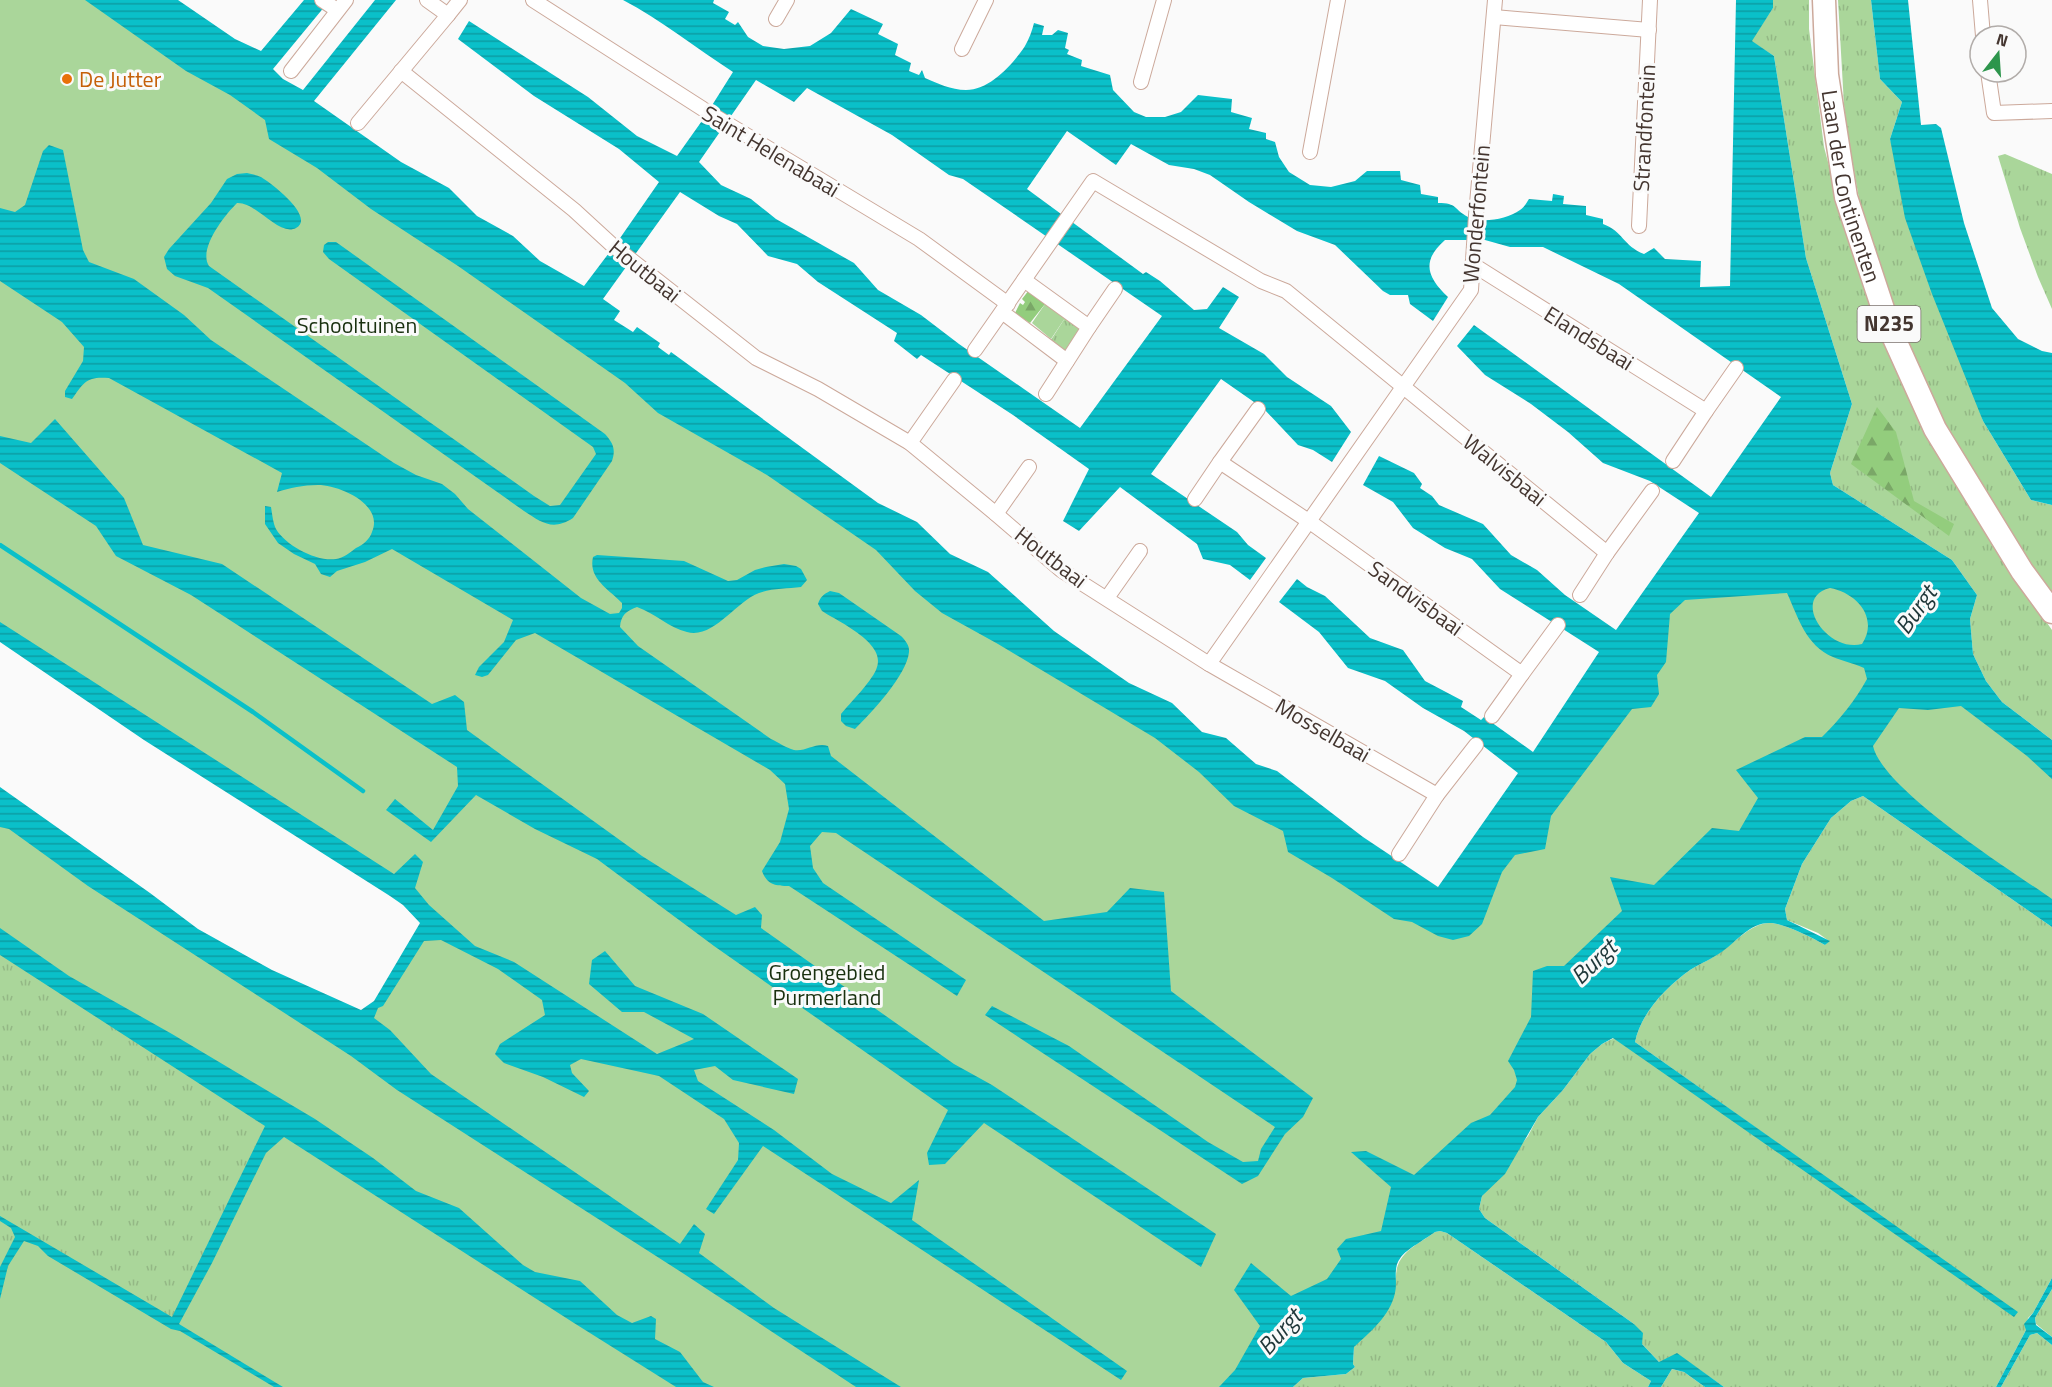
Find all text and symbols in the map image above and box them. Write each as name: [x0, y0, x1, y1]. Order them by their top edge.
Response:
north arrow: [1968, 24, 2028, 84]
text: N: [1994, 27, 2011, 53]
place label: De Jutter: [79, 62, 162, 96]
street label: Strandfontein: [1624, 63, 1664, 193]
marker: De Jutter: [60, 72, 74, 86]
street label: Laan der Continenten: [1813, 87, 1890, 287]
street label: Saint Helenabaai: [696, 96, 846, 206]
street label: Wonderfontein: [1453, 143, 1499, 285]
street label: Houtbaai: [602, 231, 688, 311]
street label: Elandsbaai: [1537, 297, 1641, 379]
road number: N235: [1858, 306, 1920, 342]
park label: Schooltuinen: [297, 308, 417, 342]
street label: Walvisbaai: [1456, 426, 1554, 514]
street label: Houtbaai: [1007, 518, 1095, 596]
street label: Sandvisbaai: [1361, 552, 1471, 644]
water label: Burgt: [1885, 575, 1947, 641]
street label: Mosselbaai: [1269, 689, 1377, 771]
water label: Burgt: [1562, 928, 1627, 992]
park label: Groengebied Purmerland: [768, 955, 886, 1014]
water label: Burgt: [1248, 1297, 1312, 1363]

